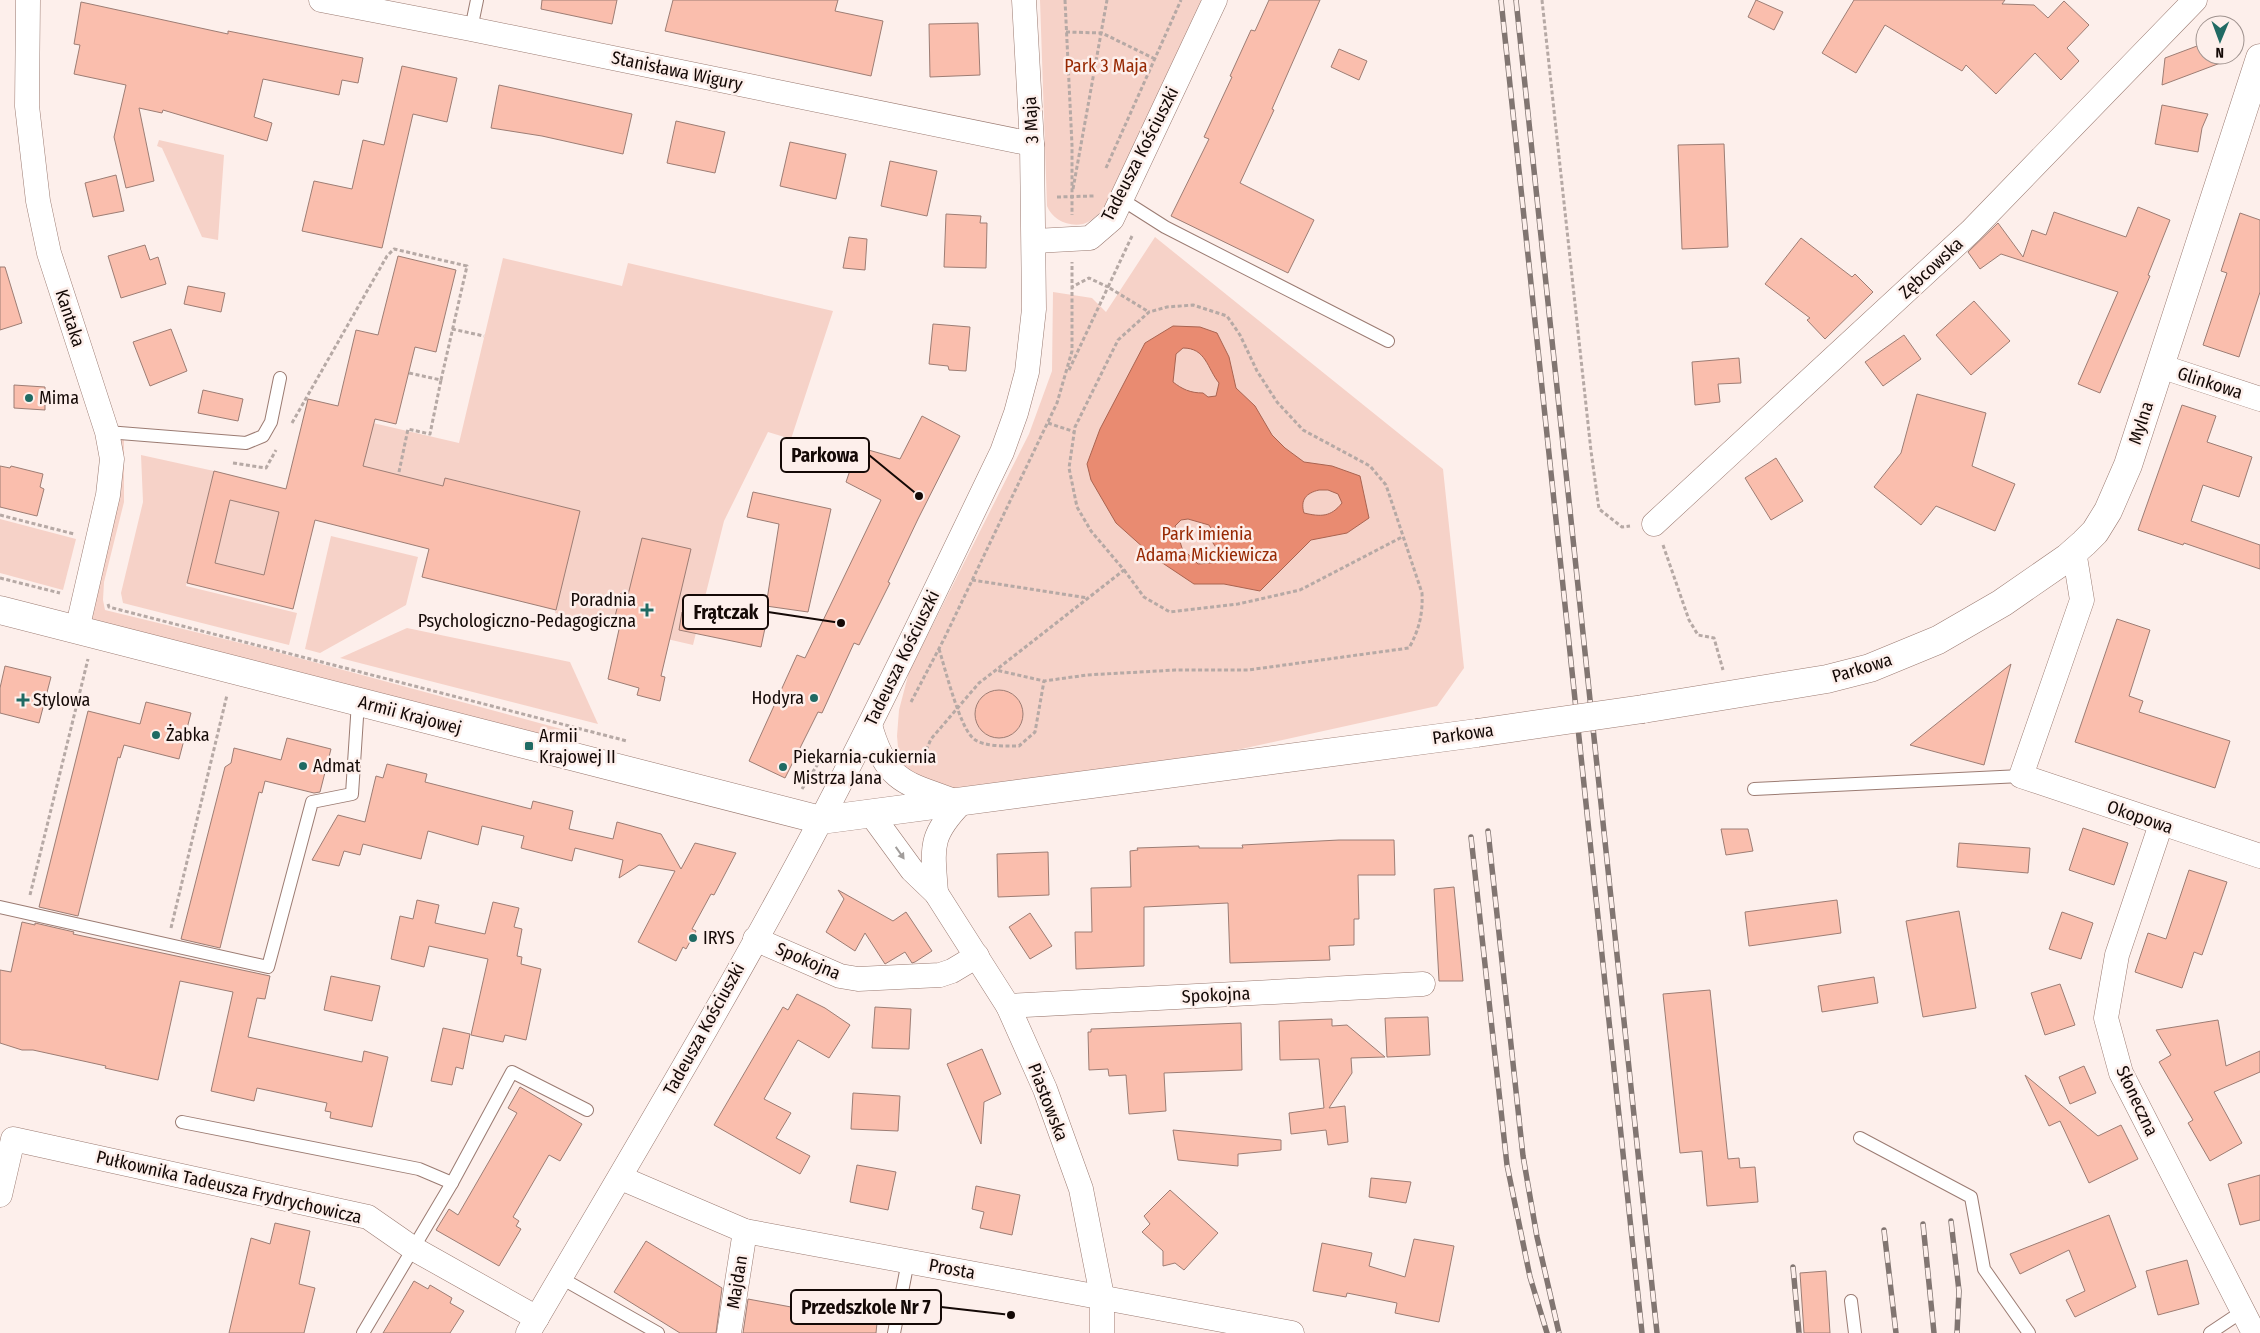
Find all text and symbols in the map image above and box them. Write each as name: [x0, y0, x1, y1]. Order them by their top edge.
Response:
north arrow: [2195, 15, 2245, 65]
text: N: [2215, 44, 2224, 61]
street label: Stanisława Wigury: [609, 46, 745, 96]
park label: Park 3 Maja: [1064, 55, 1148, 77]
street label: Tadeusza Kościuszki: [1097, 83, 1183, 225]
street label: 3 Maja: [1019, 96, 1043, 144]
street label: Zębcowska: [1894, 233, 1968, 303]
street label: Kantaka: [50, 286, 90, 350]
street label: Glinkowa: [2175, 362, 2245, 404]
place label: Mima: [39, 387, 79, 409]
marker: Mima: [23, 392, 35, 404]
street label: Mylna: [2124, 399, 2158, 447]
callout: Parkowa: [781, 438, 869, 472]
text: Parkowa: [791, 444, 859, 467]
park label: Park imienia Adama Mickiewicza: [1136, 523, 1278, 566]
street label: Tadeusza Kościuszki: [860, 587, 944, 729]
place label: Poradnia Psychologiczno-Pedagogiczna: [418, 589, 636, 632]
callout: Frątczak: [683, 595, 768, 629]
text: Frątczak: [693, 601, 759, 624]
marker: Poradnia Psychologiczno-Pedagogiczna: [640, 603, 654, 617]
street label: Parkowa: [1829, 648, 1895, 688]
place label: Hodyra: [751, 687, 804, 709]
place label: Stylowa: [33, 689, 90, 711]
street label: Armii Krajowej: [356, 691, 464, 739]
marker: Hodyra: [808, 692, 820, 704]
marker: Stylowa: [17, 694, 29, 706]
street label: Parkowa: [1431, 719, 1495, 749]
place label: Żabka: [166, 724, 210, 746]
place label: Armii Krajowej II: [539, 725, 616, 768]
marker: Żabka: [150, 729, 162, 741]
marker: Armii Krajowej II: [523, 740, 535, 752]
place label: Piekarnia-cukiernia Mistrza Jana: [793, 746, 936, 789]
place label: Admat: [313, 755, 361, 777]
marker: Admat: [297, 760, 309, 772]
marker: Piekarnia-cukiernia Mistrza Jana: [777, 761, 789, 773]
street label: Okopowa: [2104, 795, 2176, 839]
one-way arrow: [895, 846, 905, 860]
place label: IRYS: [703, 927, 735, 949]
marker: IRYS: [687, 932, 699, 944]
street label: Spokojna: [772, 937, 844, 985]
street label: Tadeusza Kościuszki: [659, 959, 749, 1099]
street label: Spokojna: [1181, 982, 1251, 1008]
street label: Piastowska: [1023, 1060, 1073, 1144]
street label: Słoneczna: [2111, 1062, 2163, 1140]
street label: Pułkownika Tadeusza Frydrychowicza: [94, 1146, 364, 1228]
street label: Majdan: [722, 1254, 752, 1310]
street label: Prosta: [927, 1254, 977, 1284]
callout: Przedszkole Nr 7: [791, 1290, 941, 1324]
text: Przedszkole Nr 7: [801, 1296, 931, 1319]

